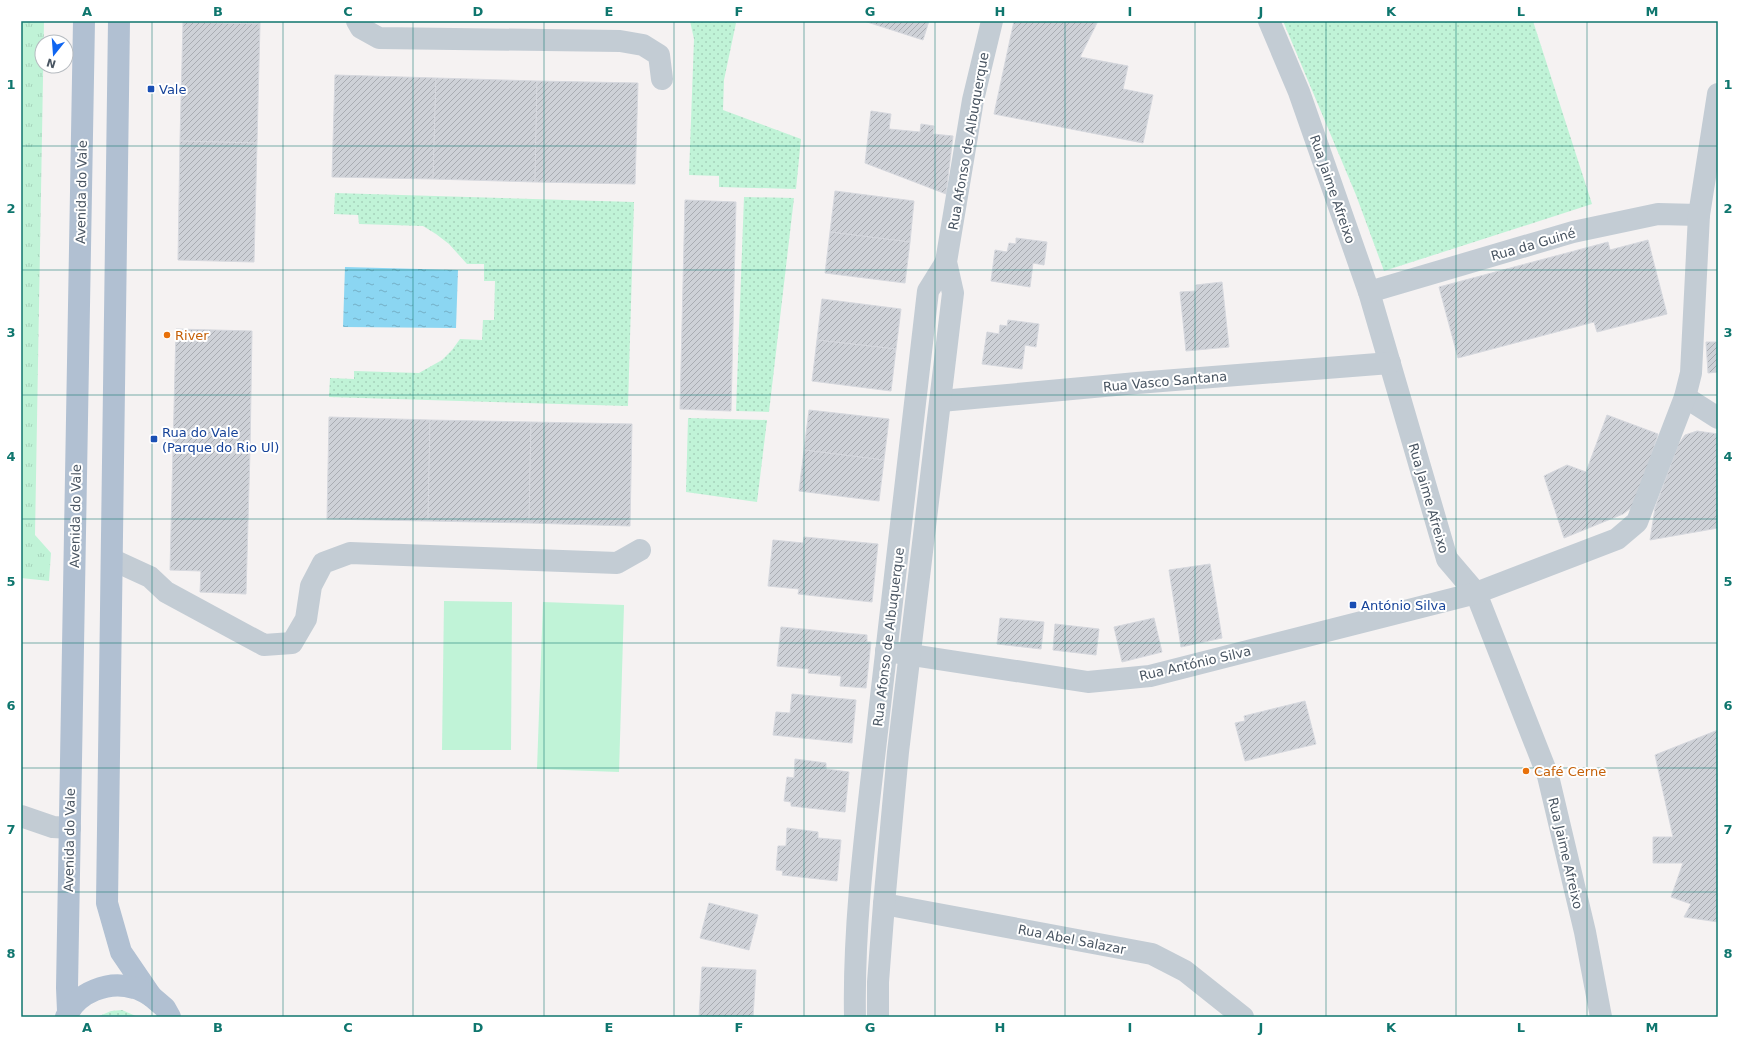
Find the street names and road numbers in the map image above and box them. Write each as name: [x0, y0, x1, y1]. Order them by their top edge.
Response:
street label: Rua Afonso de Albuquerque: [945, 51, 992, 231]
street label: Rua Jaime Afreixo: [1307, 133, 1358, 245]
street label: Avenida do Vale: [73, 140, 90, 244]
street label: Rua da Guiné: [1489, 225, 1577, 264]
street label: Rua Vasco Santana: [1102, 369, 1228, 394]
street label: Rua Jaime Afreixo: [1406, 441, 1451, 555]
street label: Avenida do Vale: [67, 464, 84, 568]
street label: Rua Afonso de Albuquerque: [870, 547, 907, 727]
street label: Rua António Silva: [1138, 643, 1252, 684]
street label: Avenida do Vale: [61, 788, 78, 892]
street label: Rua Jaime Afreixo: [1545, 796, 1586, 910]
street label: Rua Abel Salazar: [1017, 922, 1128, 957]

